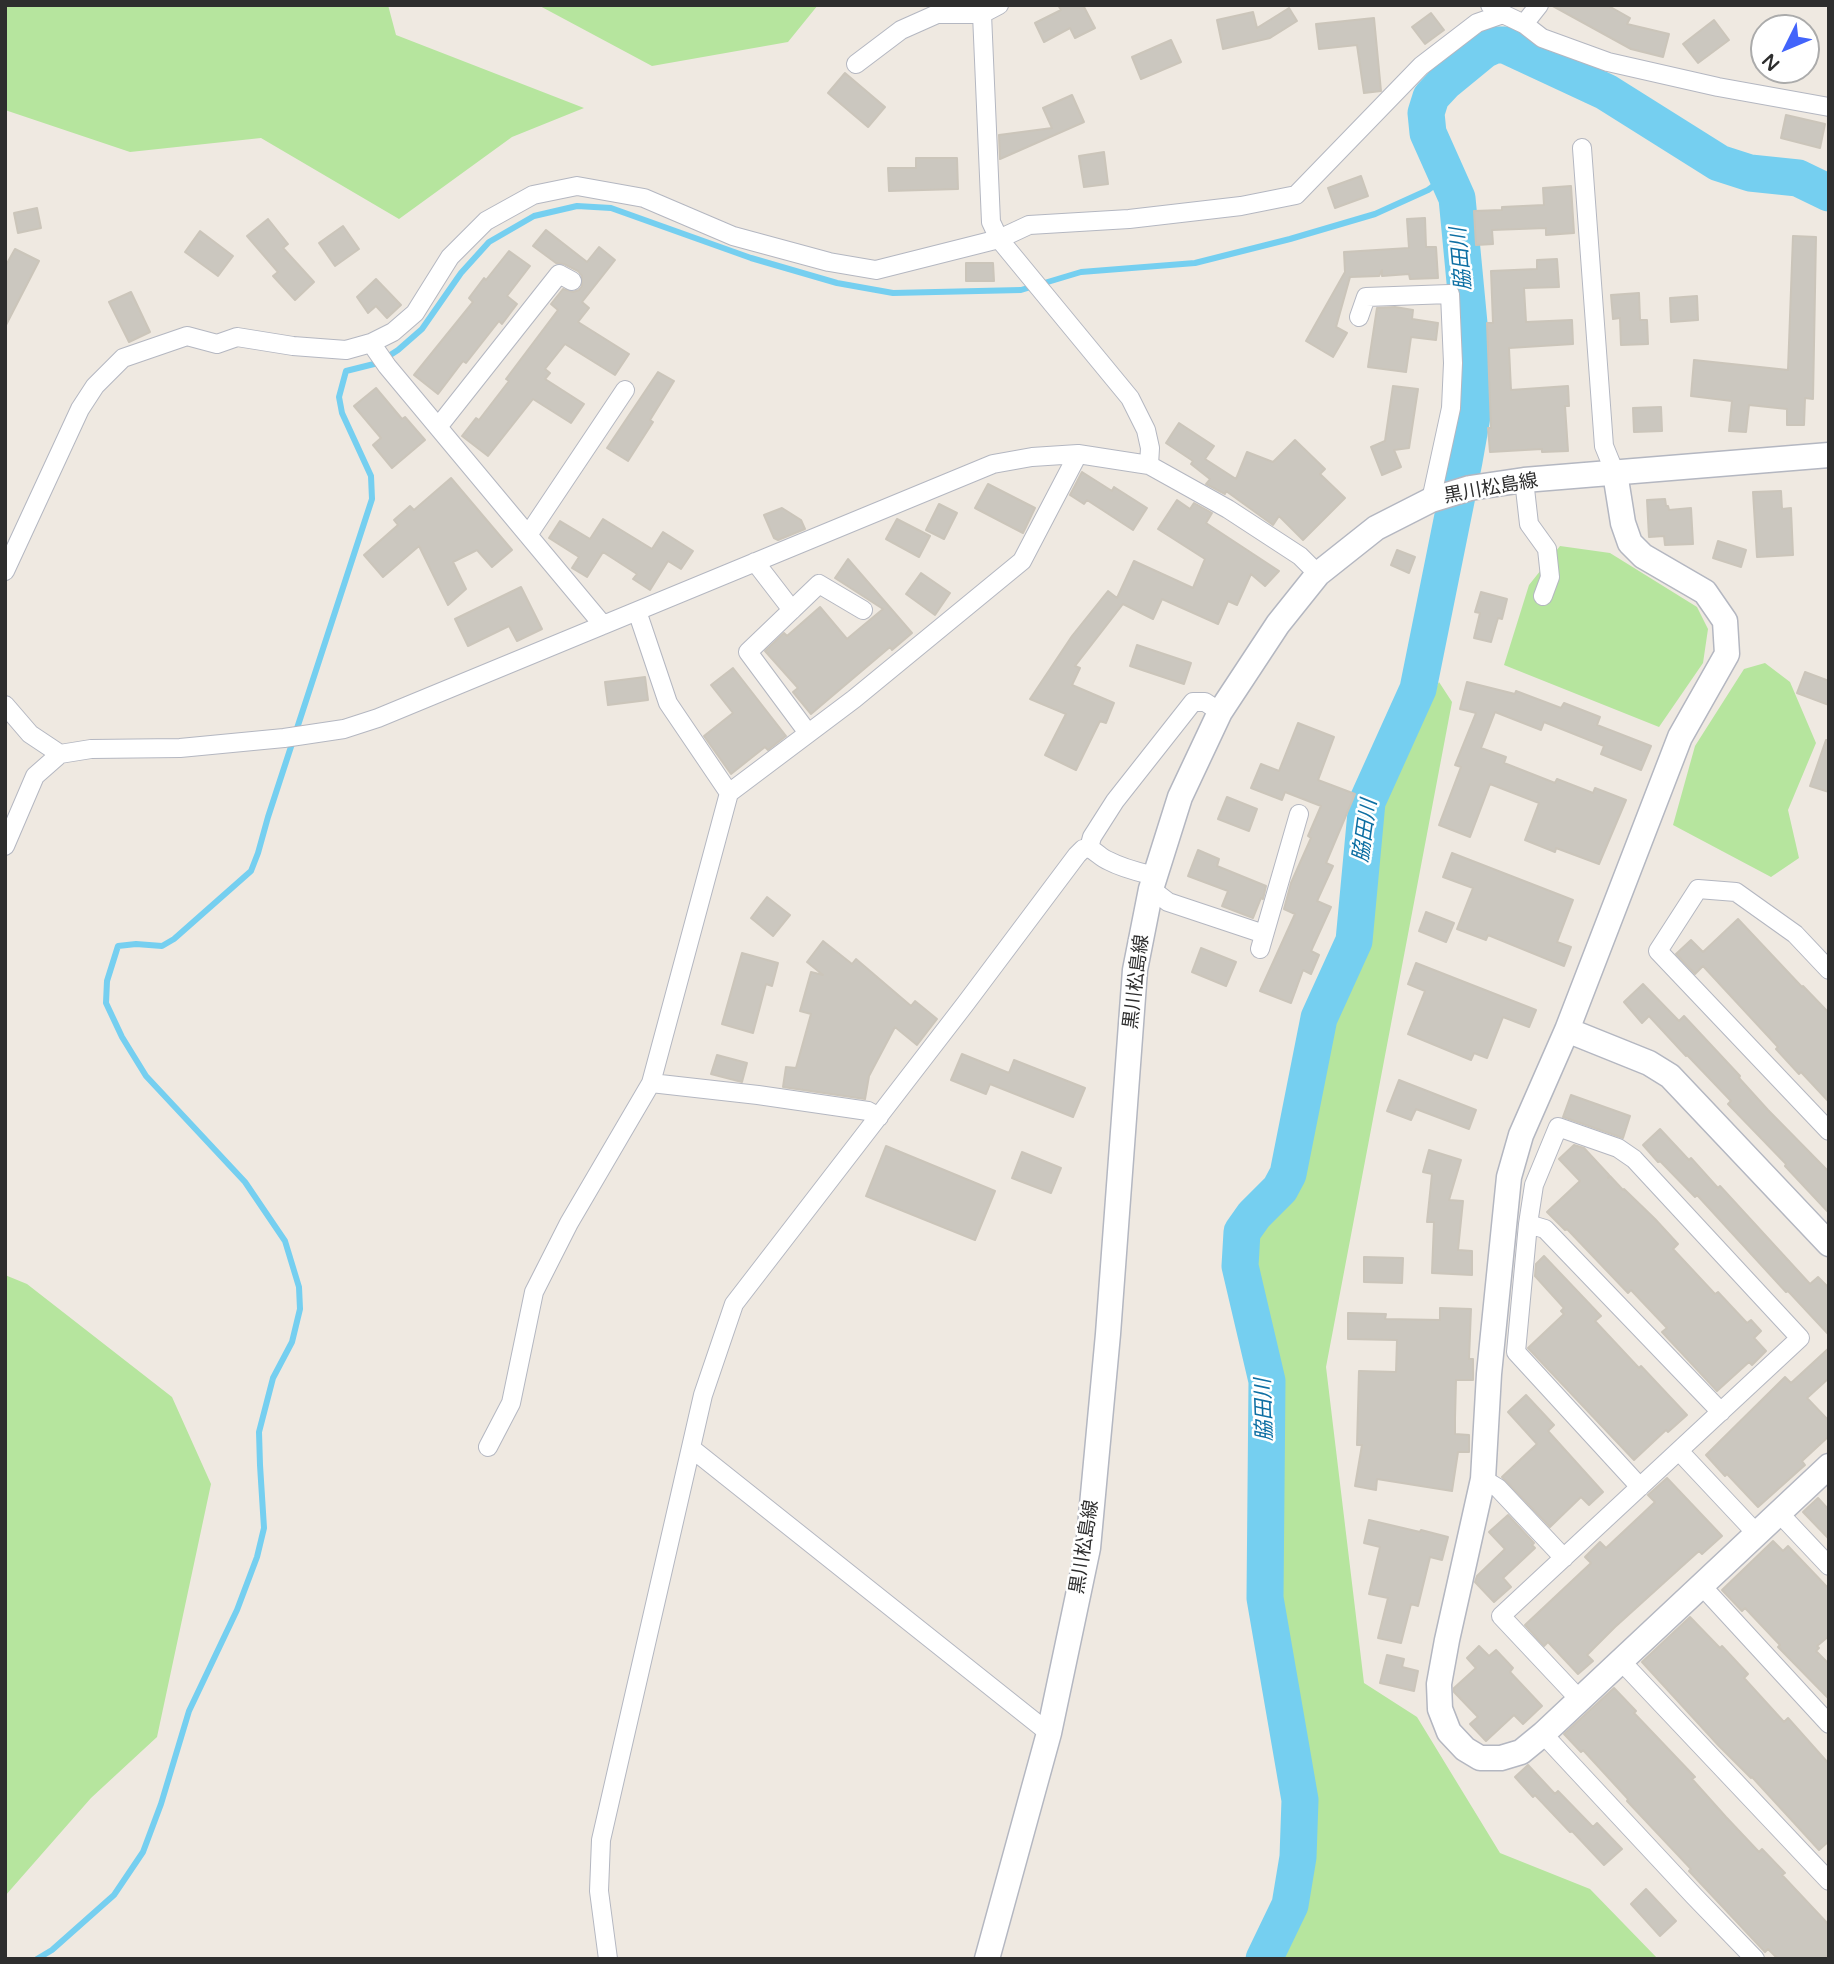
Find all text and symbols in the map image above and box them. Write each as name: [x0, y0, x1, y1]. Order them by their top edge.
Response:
north arrow: [1750, 14, 1820, 84]
text: N: [1758, 49, 1784, 75]
water label: 脇田川: [1447, 227, 1477, 291]
street label: 黒川松島線: [1442, 470, 1540, 508]
water label: 脇田川: [1349, 798, 1383, 864]
street label: 黒川松島線: [1120, 933, 1154, 1031]
water label: 脇田川: [1251, 1378, 1279, 1442]
street label: 黒川松島線: [1066, 1498, 1104, 1596]

